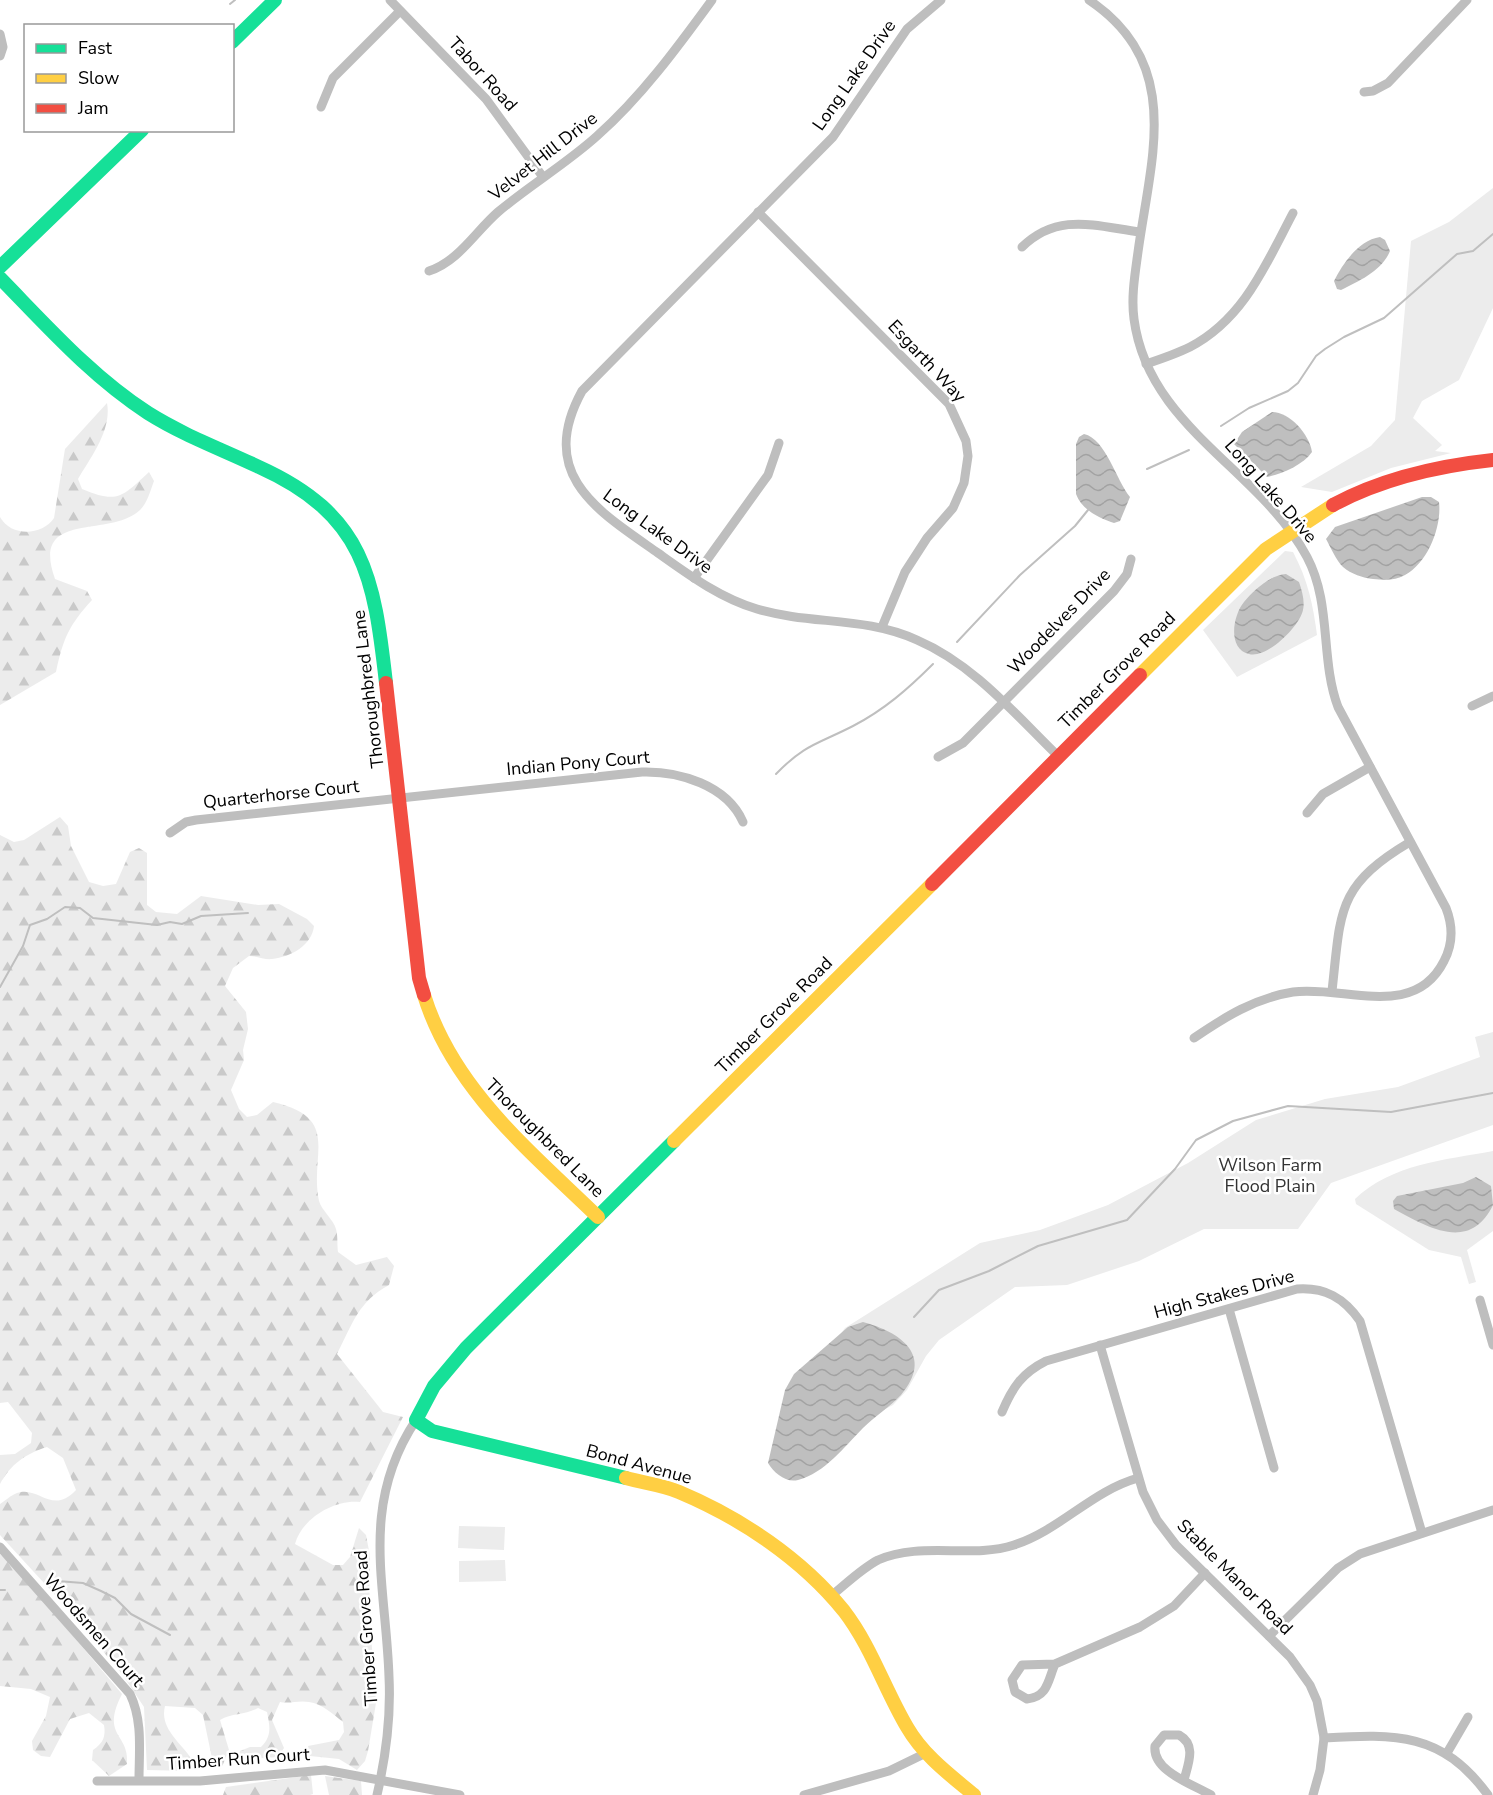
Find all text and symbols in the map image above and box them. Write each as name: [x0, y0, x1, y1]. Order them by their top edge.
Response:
street label: Long Lake Drive: [807, 15, 901, 135]
legend: [24, 24, 234, 132]
street label: Tabor Road: [443, 32, 523, 116]
text: Fast: [78, 36, 113, 60]
text: Slow: [78, 66, 119, 90]
text: Jam: [77, 96, 109, 120]
street label: Velvet Hill Drive: [483, 106, 602, 207]
street label: Esgarth Way: [883, 315, 972, 408]
street label: Long Lake Drive: [1219, 434, 1323, 548]
street label: Long Lake Drive: [598, 483, 718, 579]
street label: Woodelves Drive: [1002, 563, 1116, 679]
street label: Timber Grove Road: [1053, 606, 1181, 734]
street label: Thoroughbred Lane: [346, 609, 390, 769]
street label: Indian Pony Court: [505, 745, 651, 781]
street label: Quarterhorse Court: [202, 774, 361, 814]
street label: Timber Grove Road: [710, 951, 838, 1079]
street label: Thoroughbred Lane: [480, 1073, 610, 1203]
park label: Wilson Farm Flood Plain: [1218, 1153, 1322, 1198]
street label: High Stakes Drive: [1151, 1264, 1297, 1324]
street label: Bond Avenue: [583, 1438, 695, 1490]
street label: Stable Manor Road: [1172, 1514, 1298, 1640]
street label: Timber Grove Road: [349, 1549, 383, 1707]
street label: Woodsmen Court: [38, 1568, 150, 1692]
street label: Timber Run Court: [166, 1742, 311, 1776]

